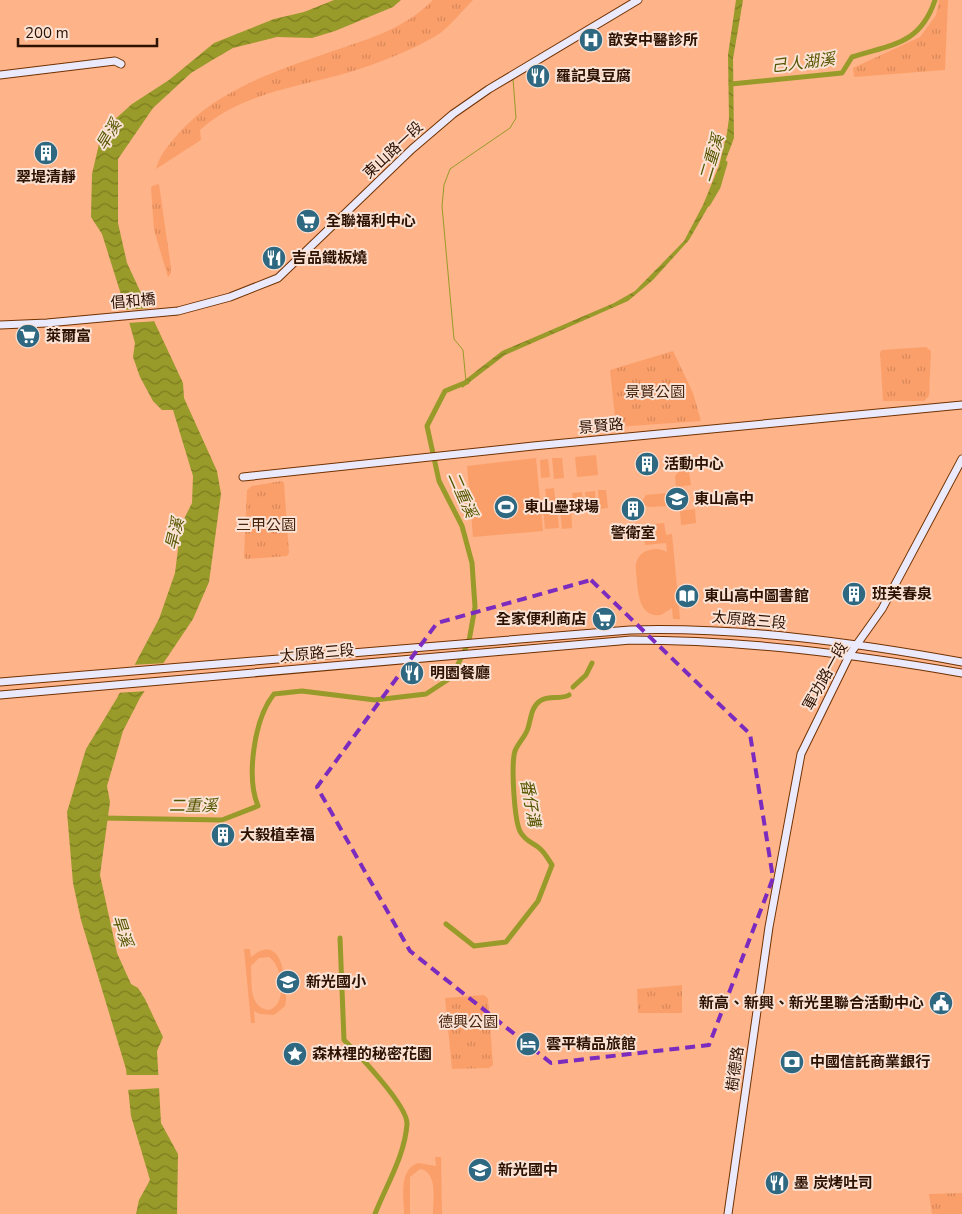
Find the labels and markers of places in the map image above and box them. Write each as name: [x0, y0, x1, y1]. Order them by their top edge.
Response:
hospital icon: 歆安中醫診所: [578, 27, 604, 53]
place label: 歆安中醫診所: [608, 30, 698, 50]
restaurant icon: 羅記臭豆腐: [525, 63, 551, 89]
place label: 羅記臭豆腐: [556, 66, 631, 86]
building icon: 翠堤清靜: [33, 140, 59, 166]
place label: 翠堤清靜: [16, 167, 76, 187]
supermarket icon: 全聯福利中心: [295, 208, 321, 234]
place label: 全聯福利中心: [326, 211, 416, 231]
restaurant icon: 吉品鐵板燒: [261, 245, 287, 271]
place label: 吉品鐵板燒: [292, 248, 367, 268]
supermarket icon: 萊爾富: [15, 323, 41, 349]
place label: 萊爾富: [46, 326, 91, 346]
building icon: 活動中心: [634, 451, 660, 477]
place label: 活動中心: [664, 454, 724, 474]
school or university icon: 東山高中: [664, 486, 690, 512]
place label: 東山高中: [694, 489, 754, 509]
sports icon: 東山壘球場: [493, 494, 519, 520]
building icon: 警衛室: [620, 496, 646, 522]
place label: 東山壘球場: [524, 497, 599, 517]
place label: 警衛室: [610, 523, 656, 543]
building icon: 班芙春泉: [841, 581, 867, 607]
library icon: 東山高中圖書館: [674, 583, 700, 609]
place label: 班芙春泉: [872, 584, 932, 604]
place label: 東山高中圖書館: [704, 586, 809, 606]
supermarket icon: 全家便利商店: [591, 606, 617, 632]
place label: 全家便利商店: [496, 609, 586, 629]
restaurant icon: 明園餐廳: [399, 660, 425, 686]
place label: 明園餐廳: [430, 663, 490, 683]
building icon: 大毅植幸福: [210, 822, 236, 848]
place label: 大毅植幸福: [240, 825, 315, 845]
school or university icon: 新光國小: [275, 969, 301, 995]
place label: 新光國小: [306, 972, 367, 992]
public building icon: 新高、新興、新光里聯合活動中心: [928, 990, 954, 1016]
place label: 新高、新興、新光里聯合活動中心: [699, 993, 924, 1013]
hotel icon: 雲平精品旅館: [515, 1031, 541, 1057]
place label: 雲平精品旅館: [546, 1034, 636, 1054]
place icon: 森林裡的秘密花園: [282, 1041, 308, 1067]
place label: 森林裡的秘密花園: [312, 1044, 432, 1064]
bank icon: 中國信託商業銀行: [779, 1049, 805, 1075]
place label: 中國信託商業銀行: [810, 1052, 930, 1072]
school or university icon: 新光國中: [467, 1157, 493, 1183]
place label: 新光國中: [498, 1160, 558, 1180]
restaurant icon: 墨 炭烤吐司: [764, 1170, 790, 1196]
place label: 墨 炭烤吐司: [794, 1173, 873, 1193]

